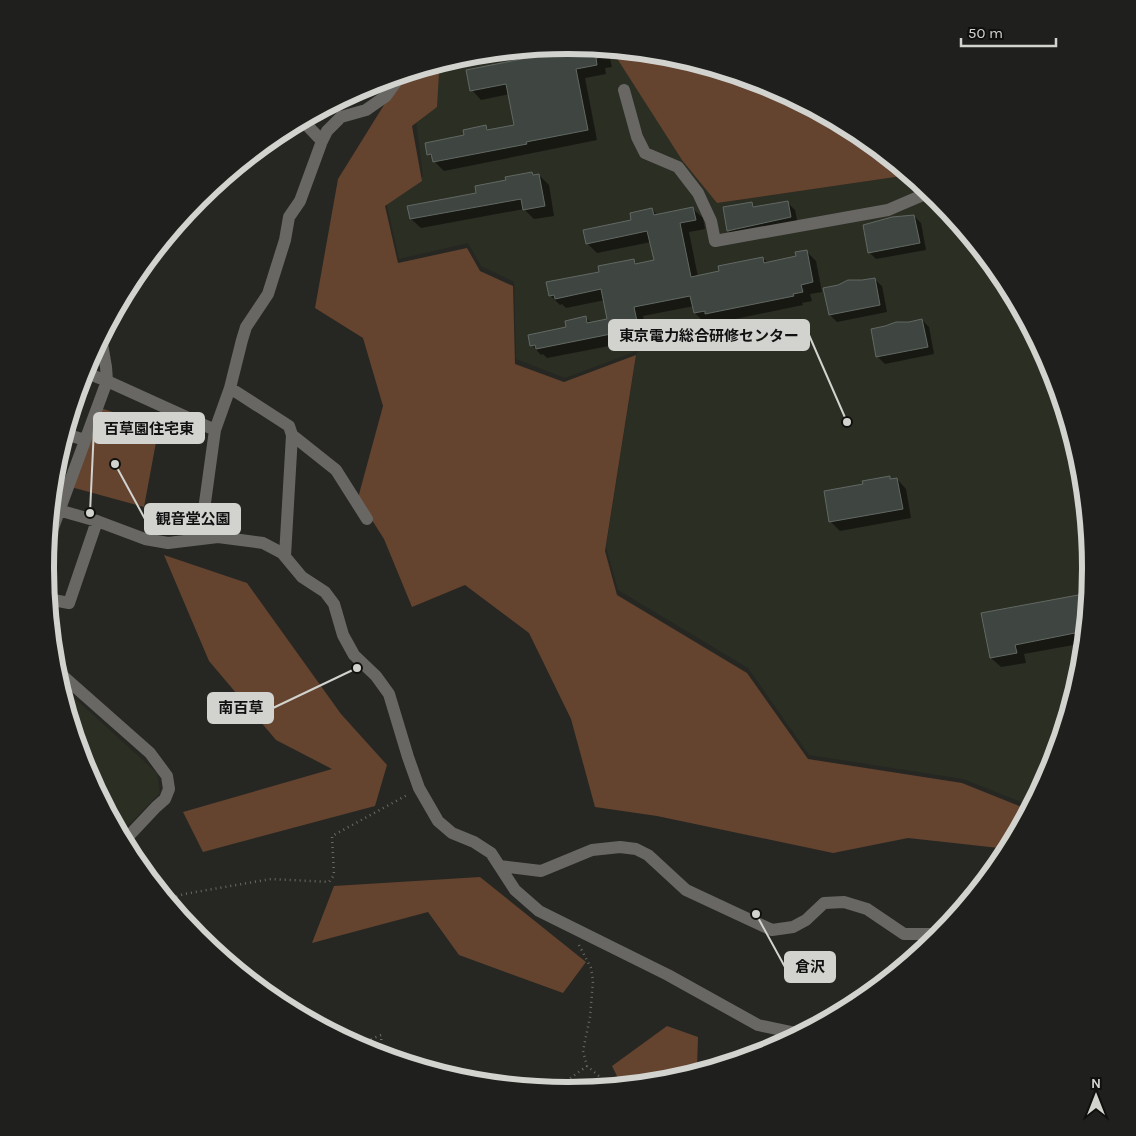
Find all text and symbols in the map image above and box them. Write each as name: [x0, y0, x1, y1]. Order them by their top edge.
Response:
scale bar: [961, 15, 1056, 47]
text: 50 m: [968, 24, 1003, 42]
callout: 東京電力総合研修センター: [609, 320, 809, 350]
text: 東京電力総合研修センター: [619, 327, 799, 345]
callout: 百草園住宅東: [94, 413, 204, 443]
text: 百草園住宅東: [104, 420, 194, 438]
callout: 観音堂公園: [145, 504, 240, 534]
text: 観音堂公園: [155, 510, 231, 528]
callout: 南百草: [208, 693, 273, 723]
text: 南百草: [218, 699, 264, 717]
callout: 倉沢: [785, 952, 835, 982]
text: 倉沢: [795, 958, 825, 976]
north arrow: [1071, 1071, 1121, 1121]
text: N: [1091, 1075, 1101, 1092]

